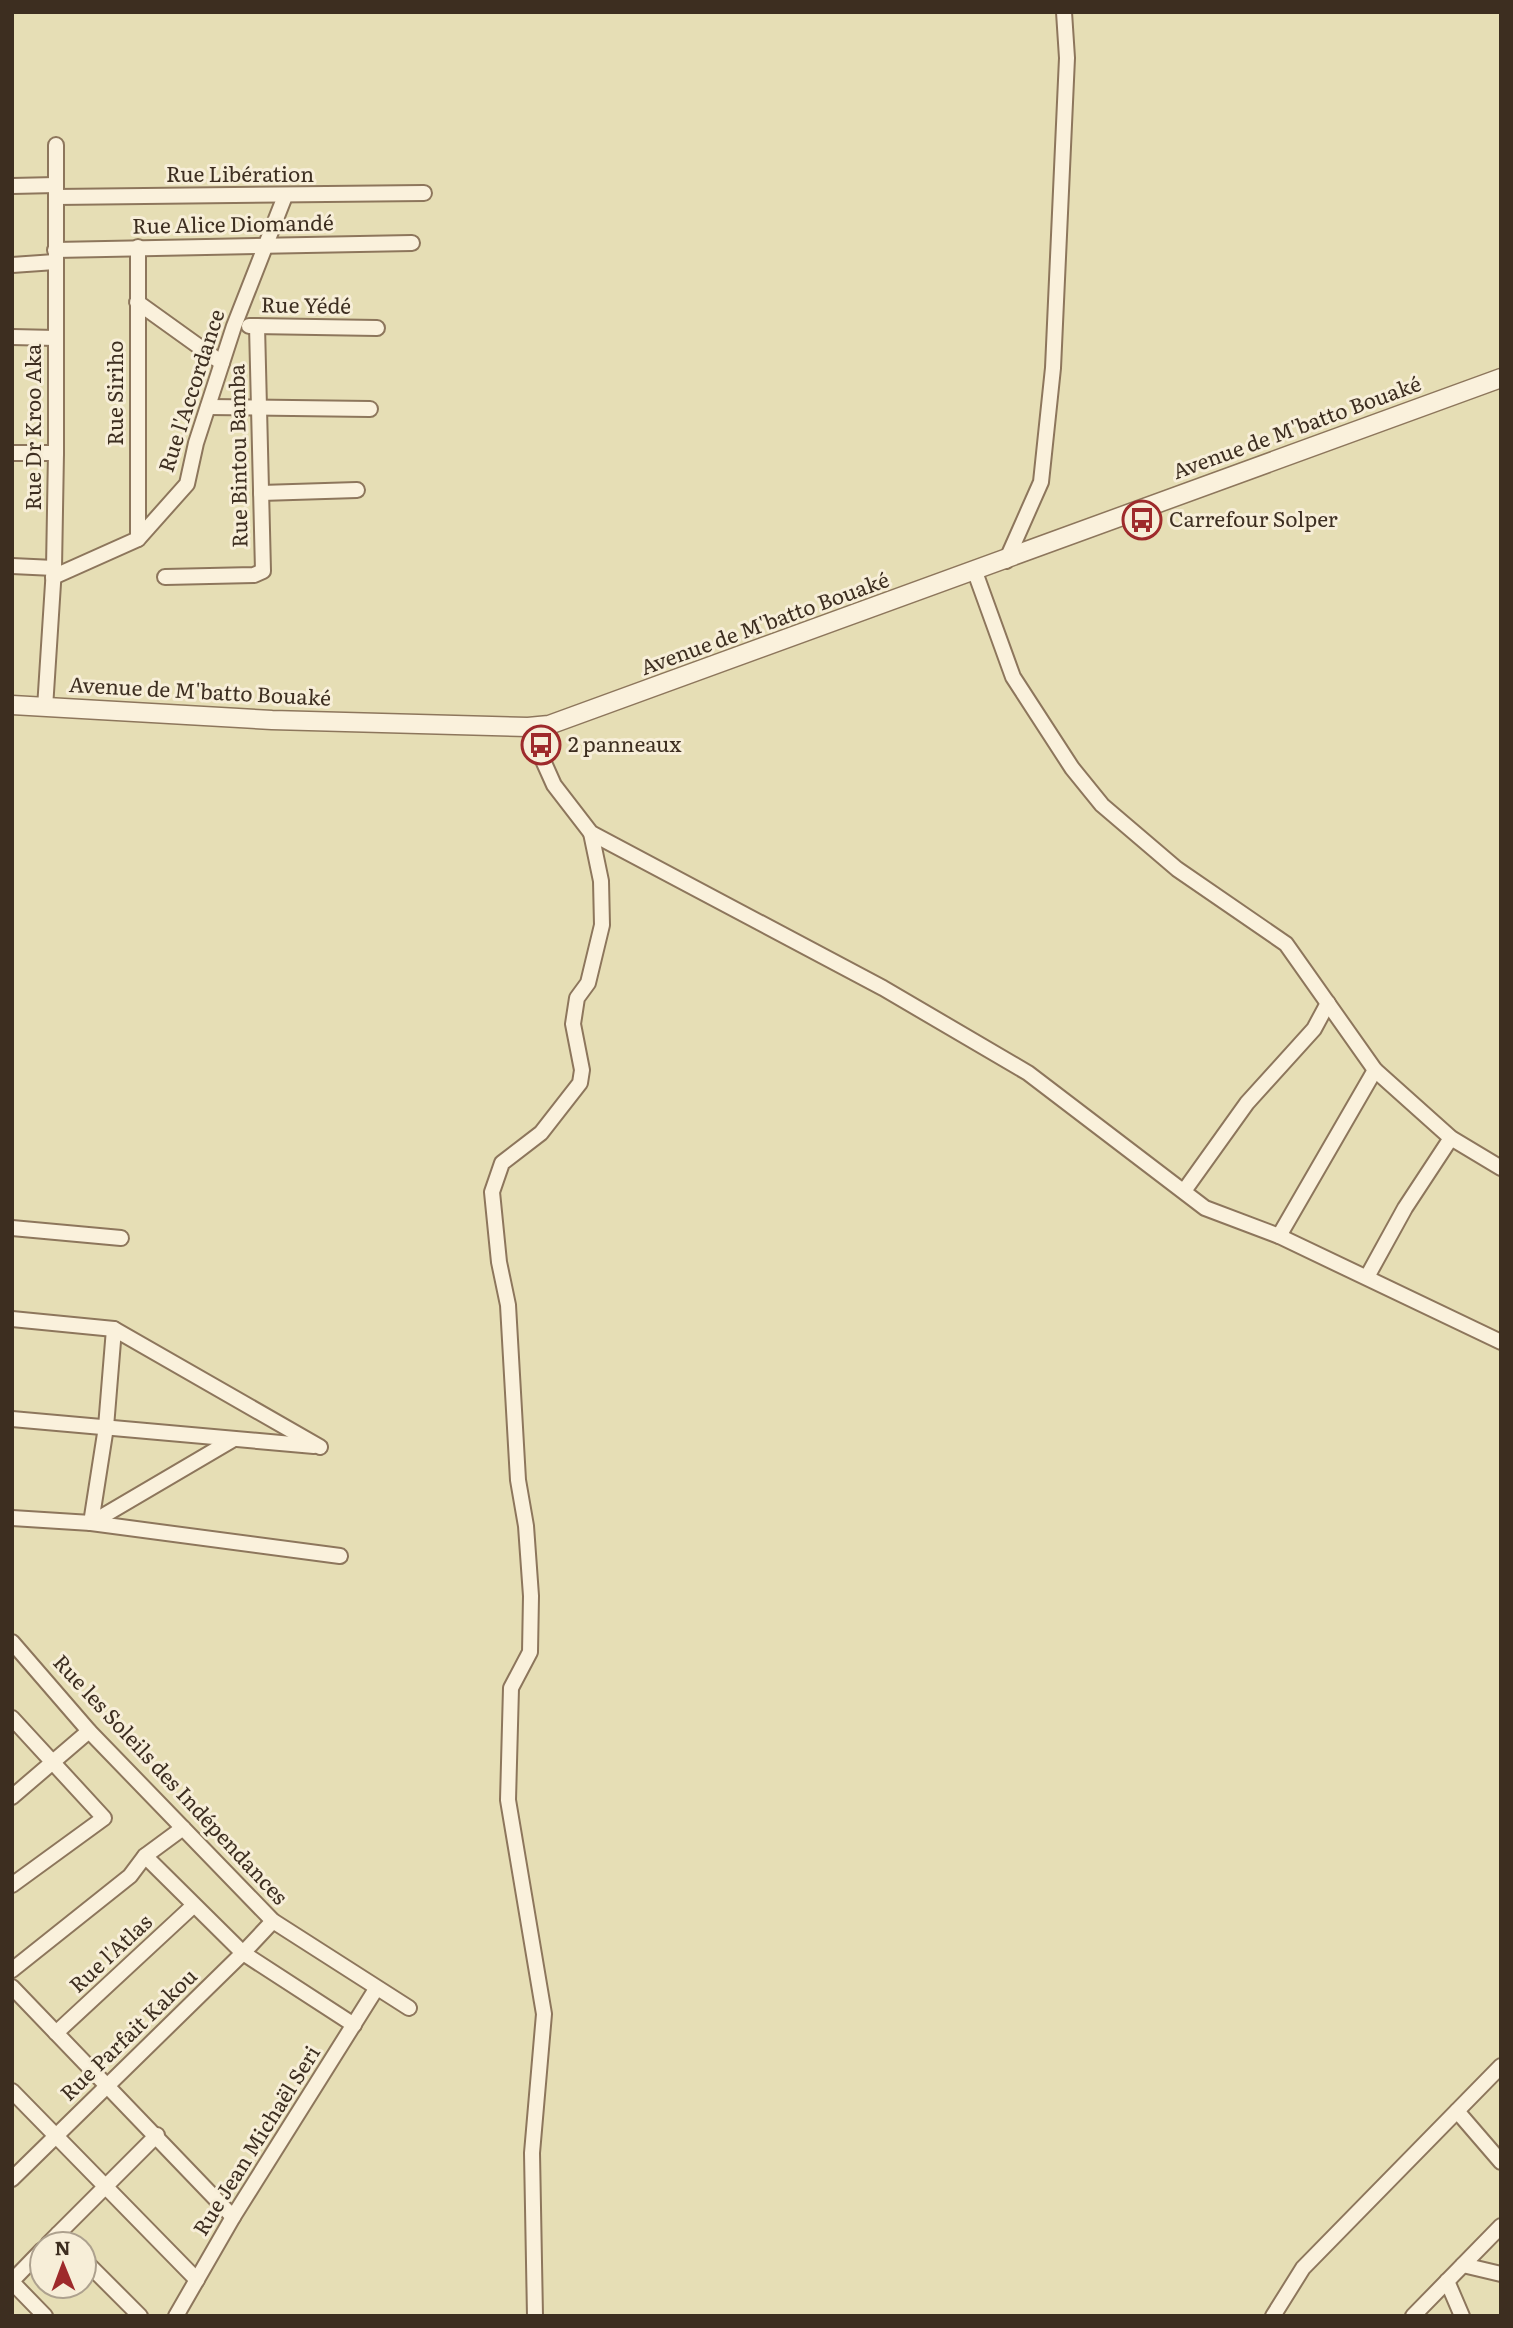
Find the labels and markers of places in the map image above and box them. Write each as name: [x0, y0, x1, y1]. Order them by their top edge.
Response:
bus stop icon: Carrefour Solper: [1121, 499, 1163, 541]
place label: Carrefour Solper: [1169, 502, 1338, 533]
bus stop icon: 2 panneaux: [520, 724, 562, 766]
place label: 2 panneaux: [568, 727, 681, 758]

